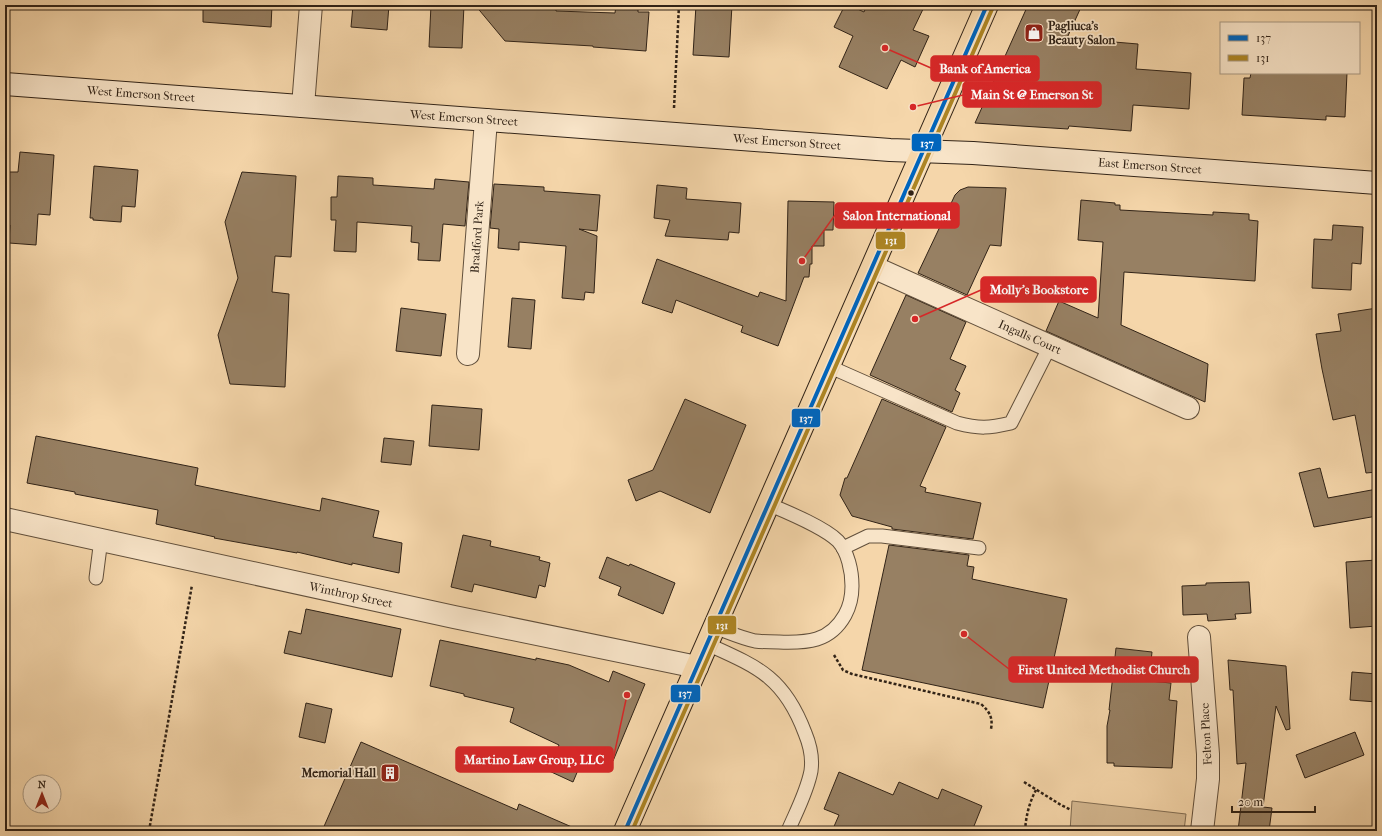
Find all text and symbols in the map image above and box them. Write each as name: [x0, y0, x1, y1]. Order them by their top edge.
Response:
place label: Pagliuca's Beauty Salon: [1048, 19, 1116, 48]
shop icon: Pagliuca's Beauty Salon: [1023, 22, 1045, 44]
legend: [1220, 22, 1360, 74]
text: 137: [1256, 31, 1271, 45]
text: 131: [1256, 51, 1270, 65]
callout: Bank of America: [931, 56, 1039, 81]
text: Bank of America: [939, 61, 1032, 76]
callout: Main St @ Emerson St: [963, 82, 1101, 107]
street label: West Emerson Street: [86, 83, 196, 105]
text: Main St @ Emerson St: [970, 87, 1094, 102]
street label: West Emerson Street: [409, 107, 519, 129]
street label: West Emerson Street: [732, 131, 842, 153]
line badge: 137: [911, 133, 942, 152]
text: 137: [920, 137, 935, 150]
street label: East Emerson Street: [1098, 155, 1203, 177]
unlabelled marker: [906, 188, 916, 198]
street label: Bradford Park: [467, 199, 487, 274]
callout: Salon International: [835, 203, 959, 228]
text: Salon International: [843, 208, 951, 223]
line badge: 131: [875, 231, 906, 250]
text: 131: [885, 234, 897, 247]
callout: Molly's Bookstore: [981, 277, 1096, 302]
text: Molly's Bookstore: [989, 282, 1089, 298]
street label: Ingalls Court: [996, 317, 1064, 357]
line badge: 137: [791, 408, 821, 428]
text: 137: [799, 412, 814, 425]
street label: Winthrop Street: [307, 579, 395, 611]
line badge: 131: [707, 615, 737, 635]
text: 131: [716, 619, 728, 632]
callout: First United Methodist Church: [1009, 657, 1198, 682]
text: First United Methodist Church: [1017, 662, 1191, 677]
line badge: 137: [670, 684, 701, 703]
text: 137: [678, 687, 693, 700]
street label: Felton Place: [1197, 702, 1215, 766]
callout: Martino Law Group, LLC: [456, 747, 613, 772]
text: Martino Law Group, LLC: [463, 752, 604, 768]
building icon: Memorial Hall: [379, 762, 401, 784]
place label: Memorial Hall: [301, 766, 377, 780]
north arrow: [22, 774, 62, 814]
text: N: [38, 778, 47, 791]
scale bar: [1232, 788, 1315, 814]
text: 20 m: [1238, 795, 1263, 809]

